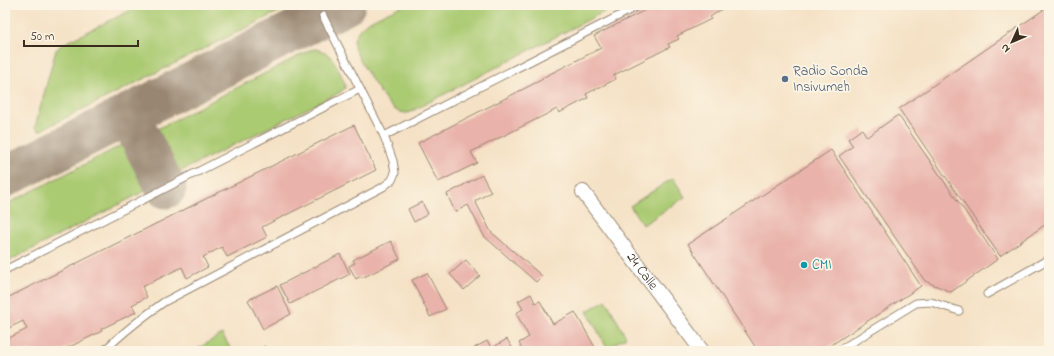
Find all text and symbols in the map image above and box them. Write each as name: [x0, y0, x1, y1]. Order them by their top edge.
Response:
scale bar: [24, 22, 138, 48]
north arrow: [992, 22, 1032, 62]
text: 50 m: [30, 28, 54, 46]
text: N: [997, 40, 1014, 56]
place label: Radio Sonda Insivumeh: [793, 61, 868, 98]
marker: Radio Sonda Insivumeh: [780, 74, 790, 84]
street label: 24 Calle: [621, 248, 664, 295]
place label: CMI: [812, 255, 831, 276]
marker: CMI: [799, 260, 809, 270]

